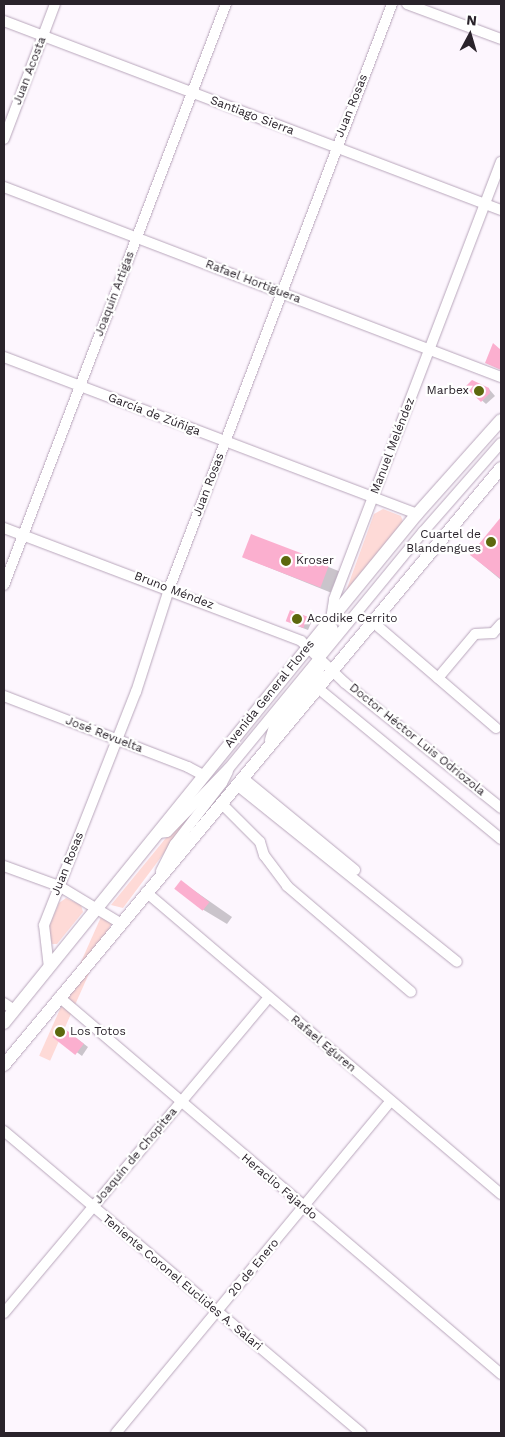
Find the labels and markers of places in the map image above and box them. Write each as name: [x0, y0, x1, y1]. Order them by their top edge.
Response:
place label: Marbex: [427, 384, 469, 398]
marker: Marbex: [473, 385, 485, 397]
place label: Cuartel de Blandengues: [406, 528, 481, 556]
marker: Cuartel de Blandengues: [485, 536, 497, 548]
place label: Kroser: [296, 554, 334, 568]
marker: Kroser: [280, 555, 292, 567]
place label: Acodike Cerrito: [307, 612, 397, 626]
marker: Acodike Cerrito: [291, 613, 303, 625]
place label: Los Totos: [70, 1025, 126, 1039]
marker: Los Totos: [54, 1026, 66, 1038]

